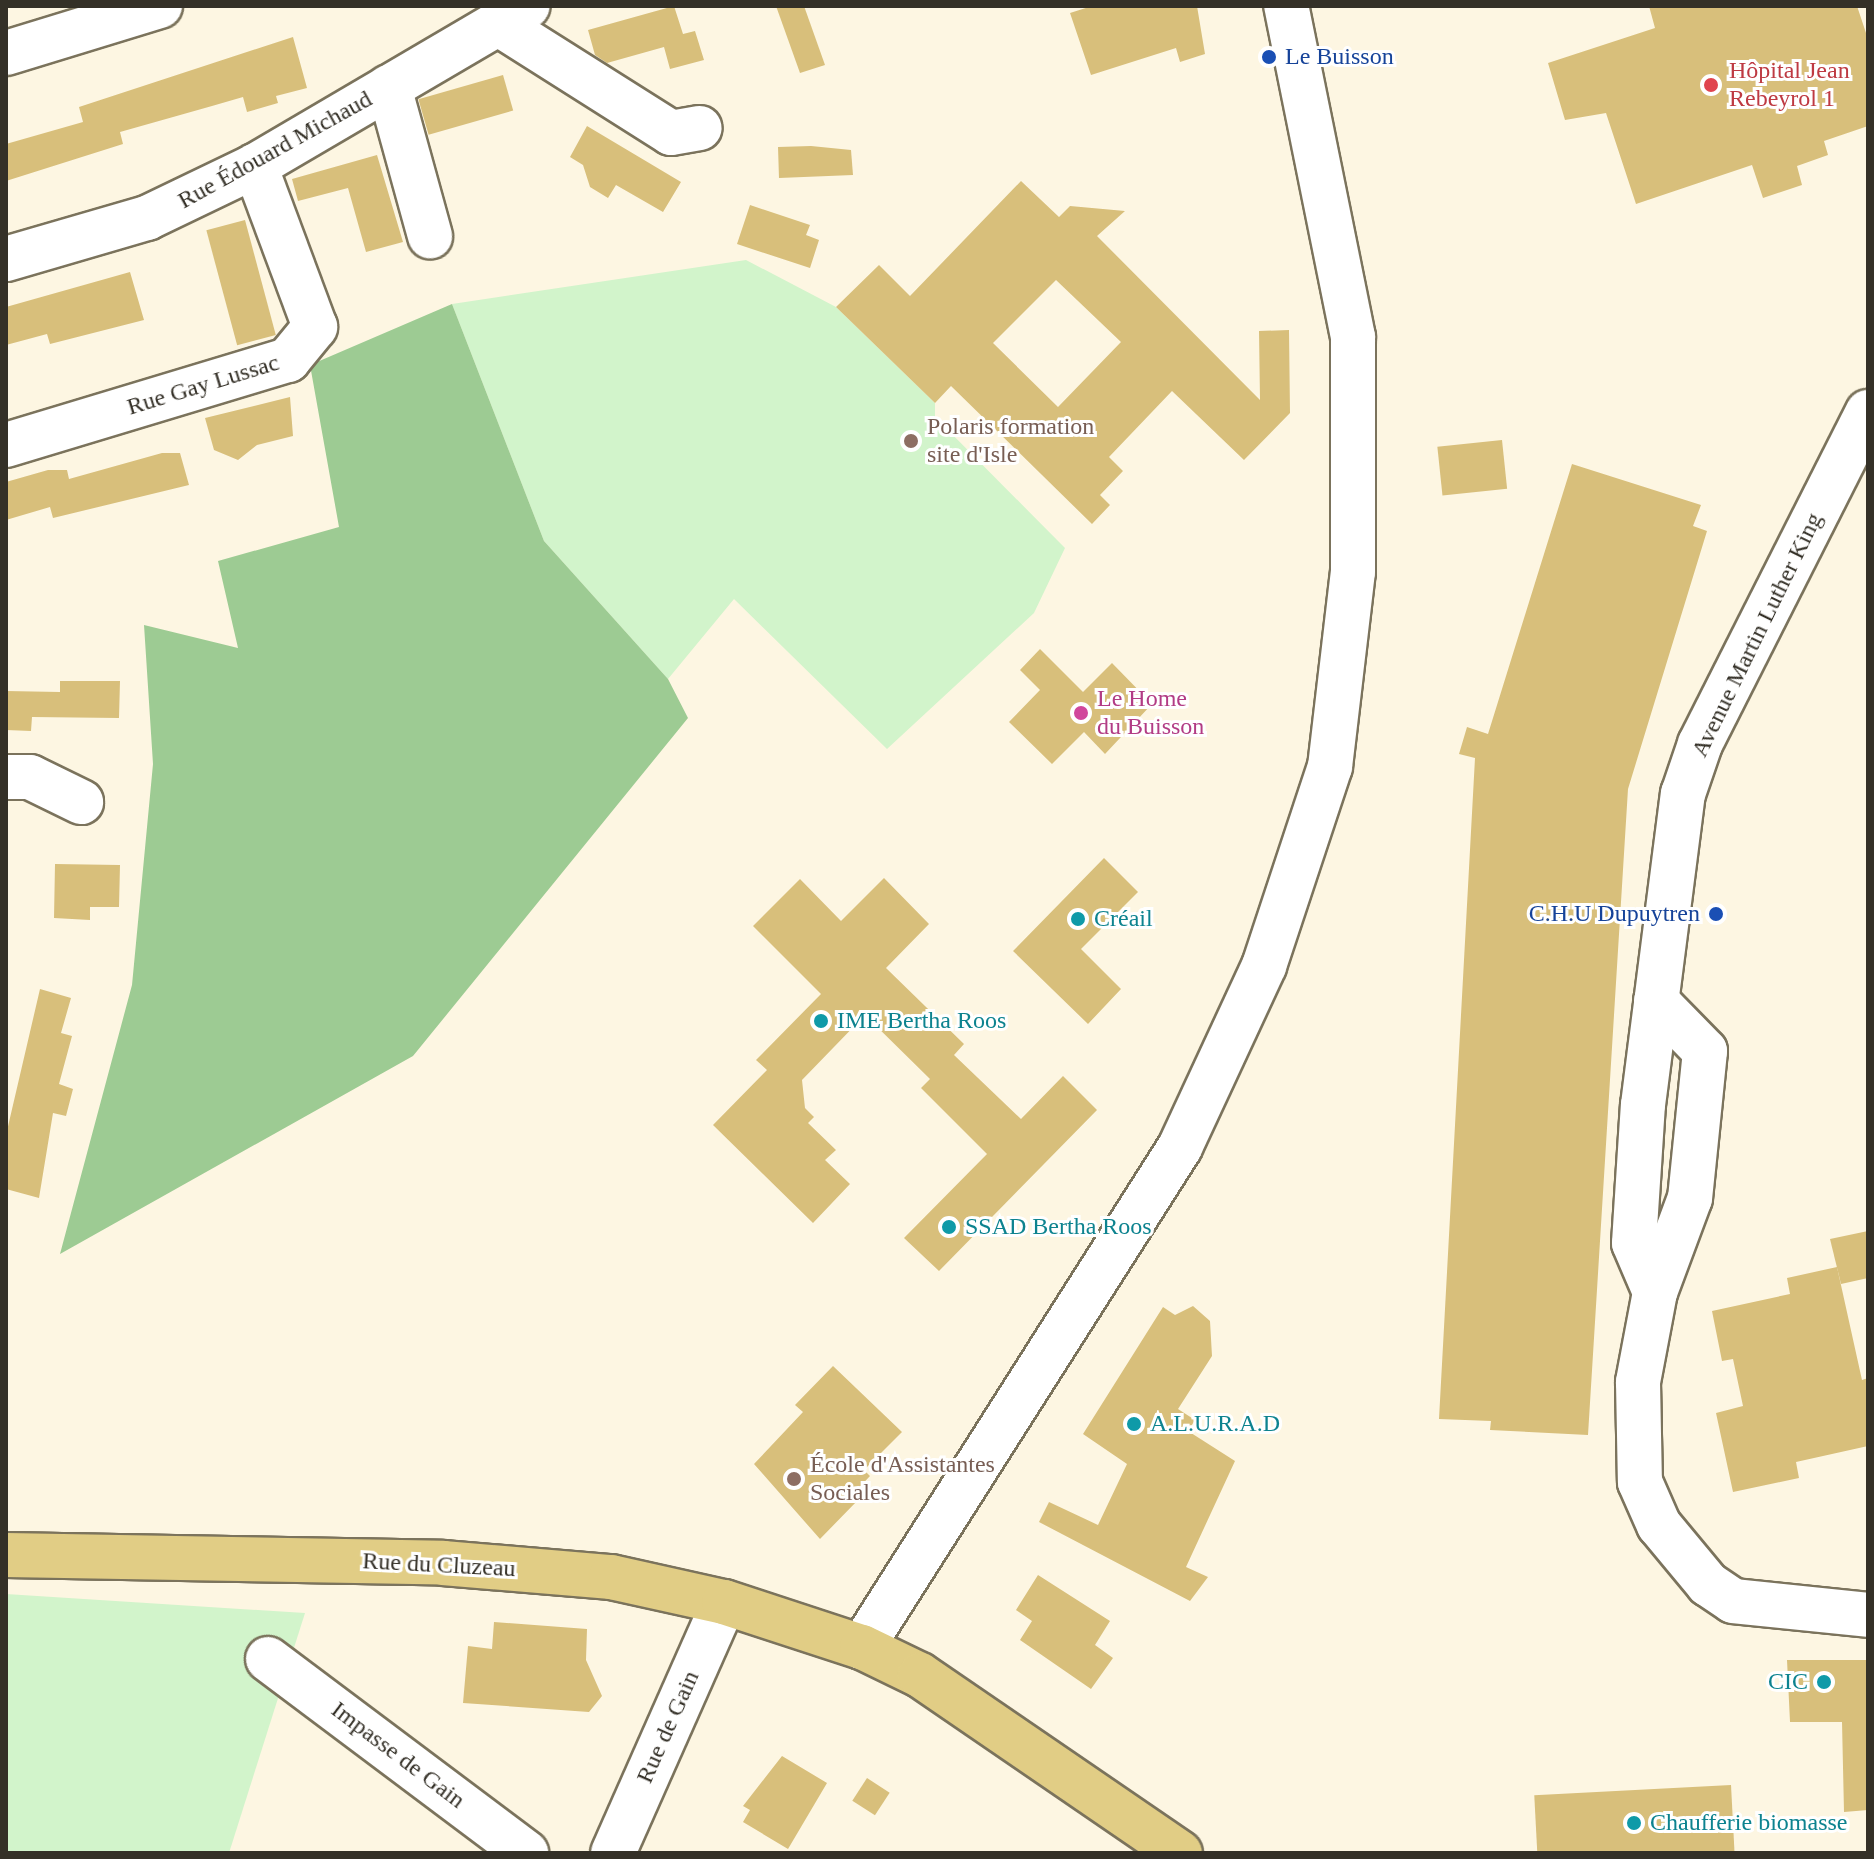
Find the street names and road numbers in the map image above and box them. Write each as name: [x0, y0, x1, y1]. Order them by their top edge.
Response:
street label: Rue Édouard Michaud: [173, 85, 377, 215]
street label: Rue Gay Lussac: [124, 348, 282, 422]
street label: Avenue Martin Luther King: [1685, 508, 1829, 762]
street label: Rue du Cluzeau: [362, 1547, 516, 1583]
street label: Rue de Gain: [630, 1666, 706, 1788]
street label: Impasse de Gain: [325, 1695, 471, 1815]

